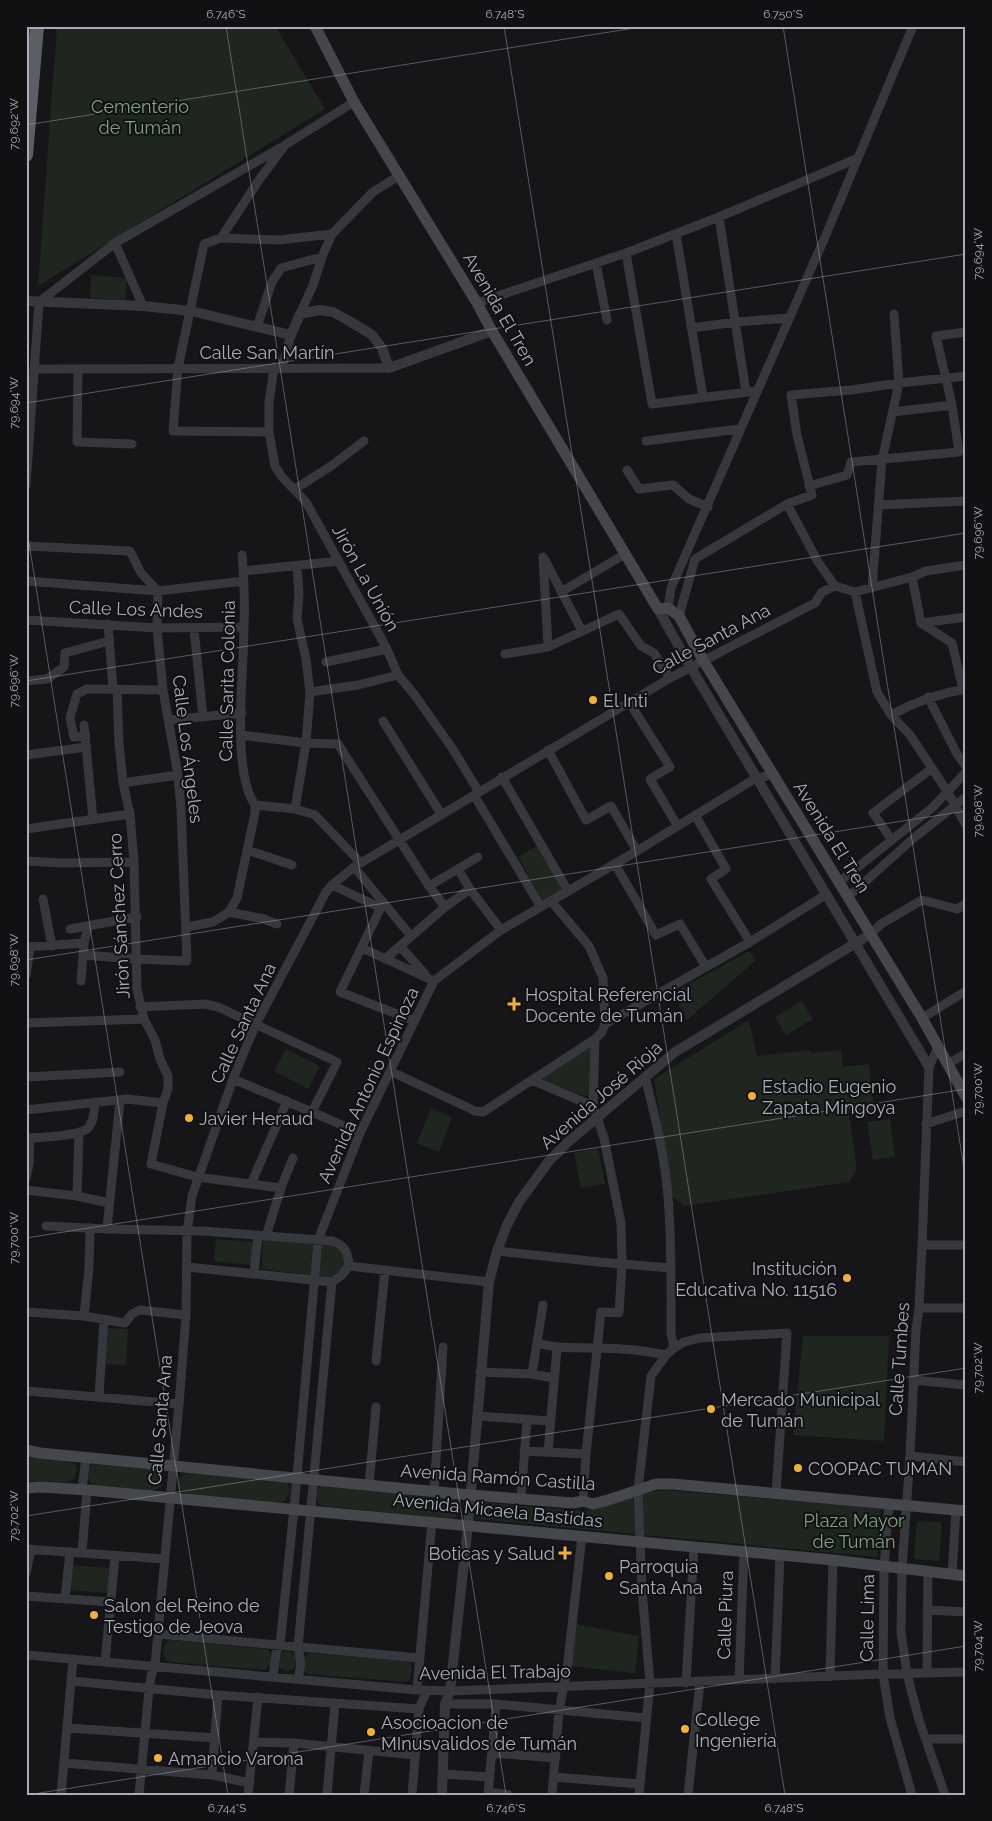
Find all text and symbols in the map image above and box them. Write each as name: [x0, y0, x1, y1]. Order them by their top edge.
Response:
text: 6.746°S: [206, 7, 246, 21]
text: 6.748°S: [485, 7, 525, 21]
text: 6.750°S: [763, 7, 803, 21]
park label: Cementerio de Tumán: [91, 96, 189, 138]
text: 79.692°W: [7, 98, 21, 150]
text: 79.694°W: [971, 228, 985, 280]
street label: Avenida El Tren: [459, 249, 541, 369]
street label: Calle San Martín: [199, 342, 335, 363]
text: 79.694°W: [7, 377, 21, 429]
text: 79.696°W: [971, 506, 985, 559]
street label: Jirón La Unión: [328, 521, 404, 635]
street label: Calle Los Andes: [69, 596, 204, 622]
street label: Calle Santa Ana: [648, 599, 774, 679]
street label: Calle Sarita Colonia: [215, 600, 239, 762]
text: 79.696°W: [7, 654, 21, 707]
street label: Calle Los Ángeles: [168, 673, 209, 825]
place label: El Inti: [603, 690, 648, 711]
marker: El Inti: [587, 694, 599, 706]
street label: Avenida El Tren: [789, 777, 875, 897]
text: 79.698°W: [971, 784, 985, 837]
street label: Jirón Sánchez Cerro: [104, 832, 134, 999]
text: 79.698°W: [7, 933, 21, 986]
street label: Calle Santa Ana: [206, 959, 280, 1087]
street label: Avenida Antonio Espinoza: [313, 984, 423, 1186]
place label: Hospital Referencial Docente de Tumán: [525, 984, 691, 1026]
marker: Hospital Referencial Docente de Tumán: [507, 997, 521, 1011]
street label: Avenida José Rioja: [536, 1037, 666, 1153]
text: 79.700°W: [971, 1063, 985, 1115]
place label: Estadio Eugenio Zapata Mingoya: [762, 1076, 896, 1118]
marker: Estadio Eugenio Zapata Mingoya: [746, 1090, 758, 1102]
place label: Javier Heraud: [199, 1108, 313, 1129]
marker: Javier Heraud: [183, 1112, 195, 1124]
text: 79.700°W: [7, 1212, 21, 1264]
place label: Institución Educativa No. 11516: [675, 1258, 837, 1300]
marker: Institución Educativa No. 11516: [841, 1272, 853, 1284]
street label: Calle Tumbes: [885, 1301, 913, 1416]
text: 79.702°W: [971, 1342, 985, 1393]
street label: Calle Santa Ana: [144, 1354, 176, 1486]
place label: Mercado Municipal de Tumán: [721, 1389, 880, 1431]
marker: Mercado Municipal de Tumán: [705, 1403, 717, 1415]
place label: COOPAC TUMAN: [808, 1458, 952, 1479]
street label: Avenida Ramón Castilla: [400, 1460, 596, 1494]
marker: COOPAC TUMAN: [792, 1462, 804, 1474]
street label: Avenida Micaela Bastidas: [392, 1489, 604, 1531]
text: 79.702°W: [7, 1490, 21, 1541]
park label: Plaza Mayor de Tumán: [804, 1510, 905, 1552]
place label: Boticas y Salud: [429, 1543, 555, 1564]
marker: Boticas y Salud: [559, 1547, 571, 1559]
place label: Parroquia Santa Ana: [619, 1556, 702, 1598]
marker: Parroquia Santa Ana: [603, 1570, 615, 1582]
street label: Calle Piura: [713, 1570, 737, 1660]
street label: Calle Lima: [856, 1574, 878, 1662]
place label: Salon del Reino de Testigo de Jeova: [104, 1595, 260, 1637]
marker: Salon del Reino de Testigo de Jeova: [88, 1609, 100, 1621]
text: 79.704°W: [971, 1620, 985, 1672]
street label: Avenida El Trabajo: [419, 1660, 571, 1684]
place label: College Ingeniería: [695, 1709, 777, 1751]
place label: Asocioacion de MInusvalidos de Tumán: [381, 1712, 577, 1754]
marker: College Ingeniería: [679, 1723, 691, 1735]
marker: Asocioacion de MInusvalidos de Tumán: [365, 1726, 377, 1738]
place label: Amancio Varona: [168, 1748, 304, 1769]
marker: Amancio Varona: [152, 1752, 164, 1764]
text: 6.744°S: [208, 1801, 246, 1815]
text: 6.746°S: [486, 1801, 526, 1815]
text: 6.748°S: [764, 1801, 804, 1815]

